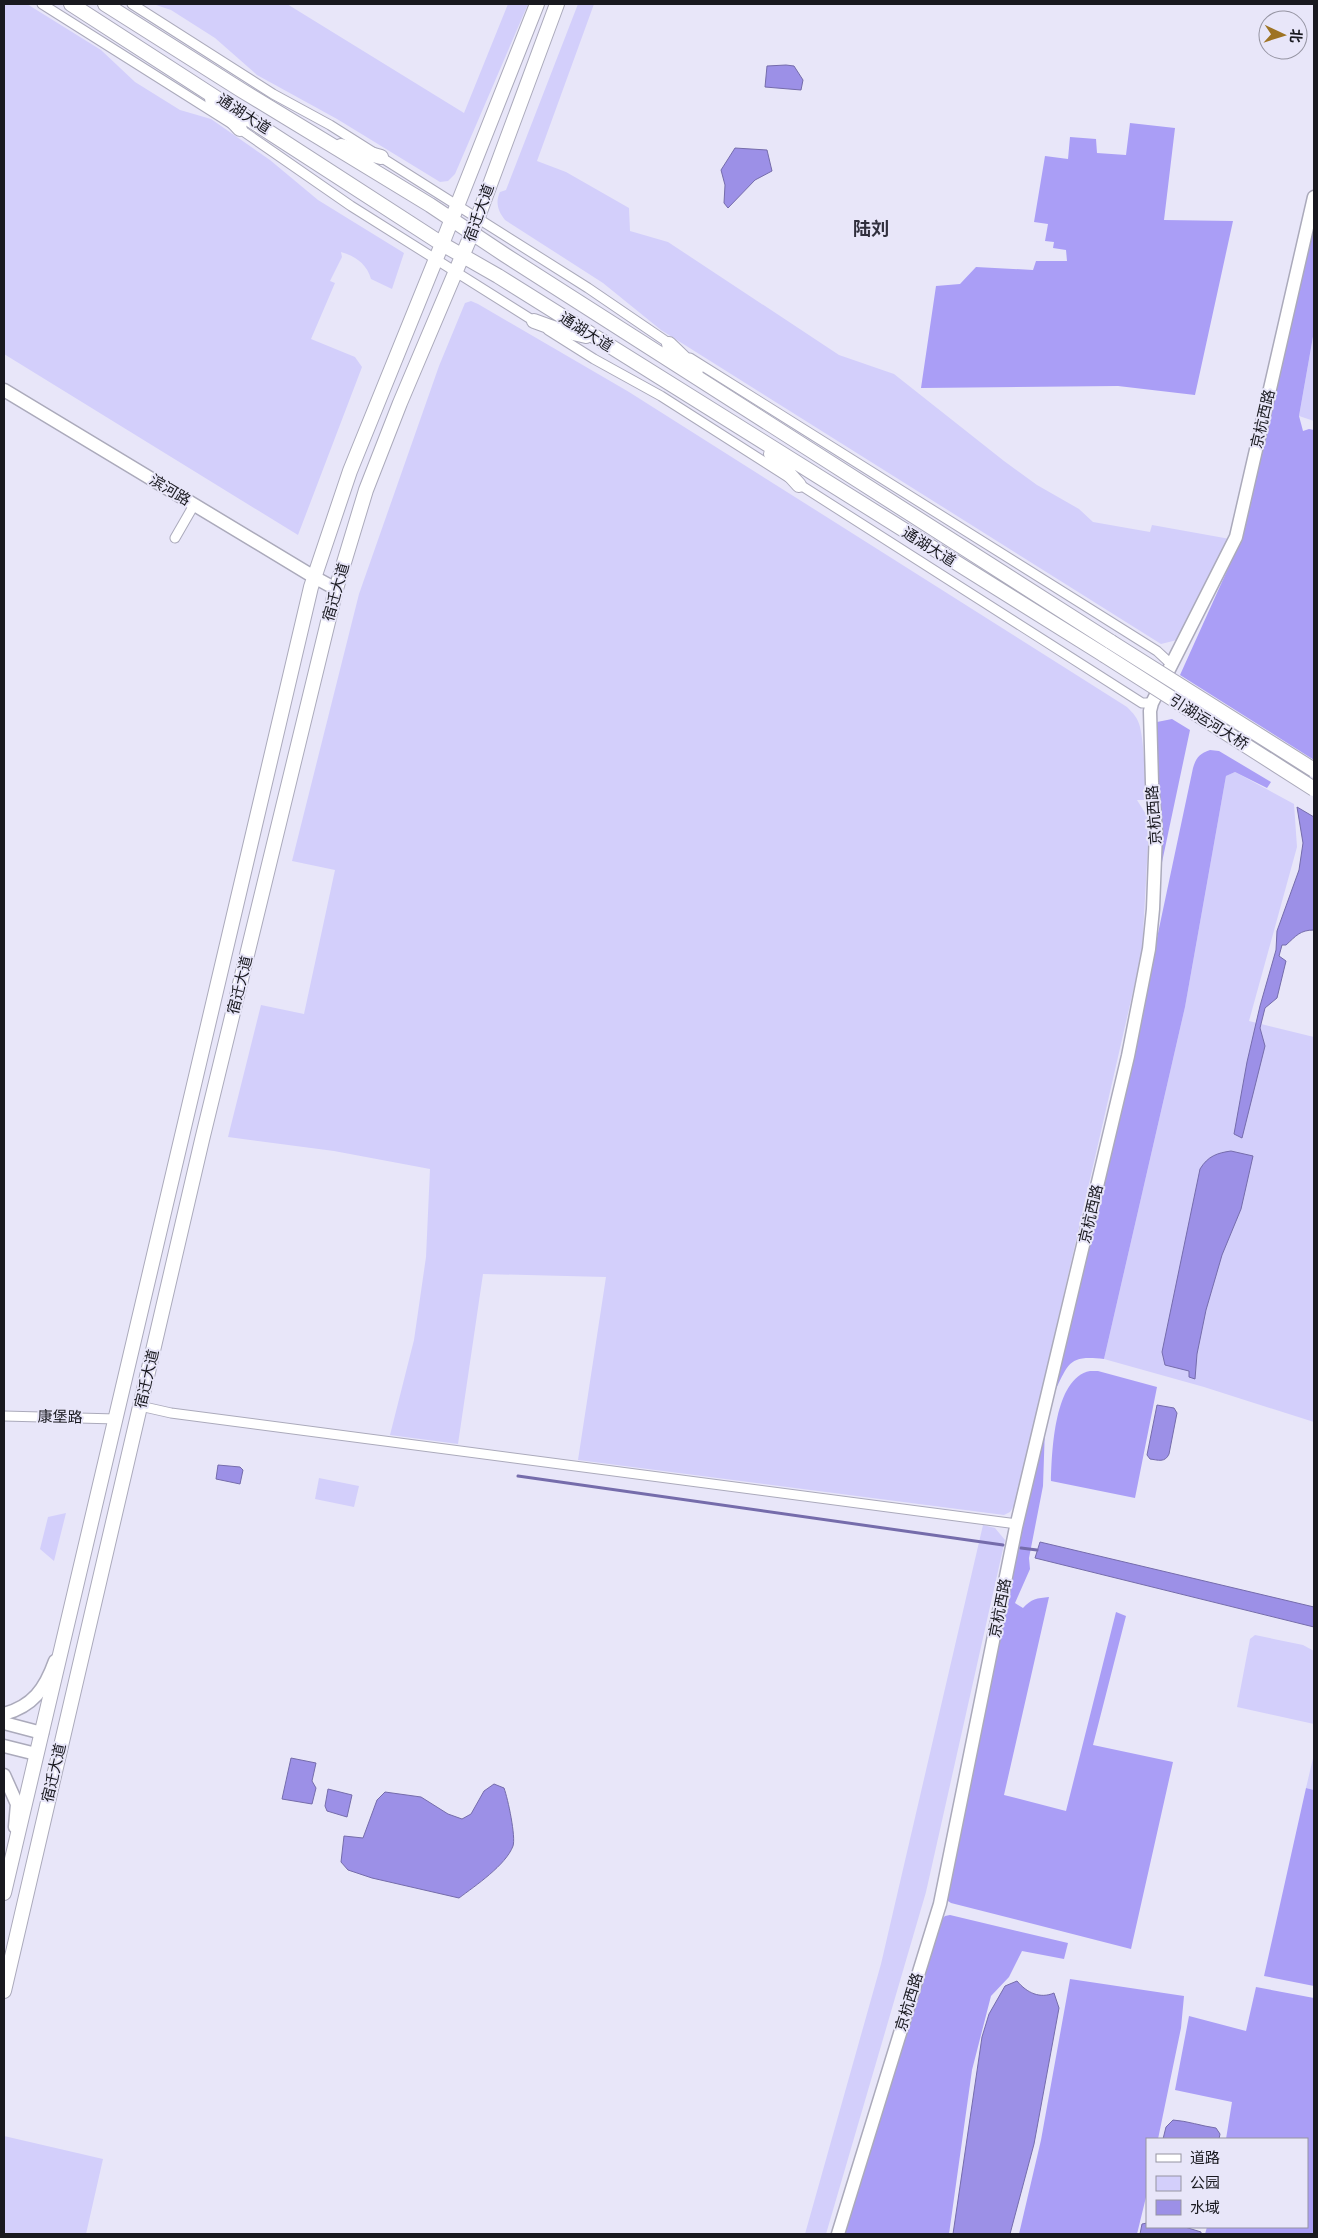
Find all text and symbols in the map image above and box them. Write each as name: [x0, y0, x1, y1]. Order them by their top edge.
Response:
north arrow: [1258, 10, 1308, 60]
text: 北: [1287, 28, 1304, 43]
street label: 通湖大道: [214, 90, 274, 138]
street label: 宿迁大道: [460, 182, 498, 244]
district label: 陆刘: [853, 218, 889, 240]
street label: 通湖大道: [556, 308, 616, 356]
street label: 京杭西路: [1247, 388, 1279, 450]
street label: 滨河路: [146, 471, 194, 509]
street label: 通湖大道: [899, 523, 959, 571]
street label: 宿迁大道: [319, 561, 353, 623]
street label: 引湖运河大桥: [1166, 691, 1252, 753]
street label: 京杭西路: [1143, 784, 1165, 846]
street label: 宿迁大道: [224, 954, 256, 1016]
street label: 京杭西路: [1075, 1183, 1107, 1245]
street label: 宿迁大道: [131, 1348, 163, 1410]
street label: 康堡路: [37, 1408, 83, 1426]
street label: 京杭西路: [985, 1577, 1015, 1639]
street label: 宿迁大道: [38, 1742, 70, 1804]
street label: 京杭西路: [892, 1971, 926, 2033]
legend: [1146, 2138, 1308, 2228]
text: 道路: [1190, 2149, 1220, 2167]
text: 公园: [1190, 2174, 1220, 2192]
text: 水域: [1190, 2199, 1220, 2217]

